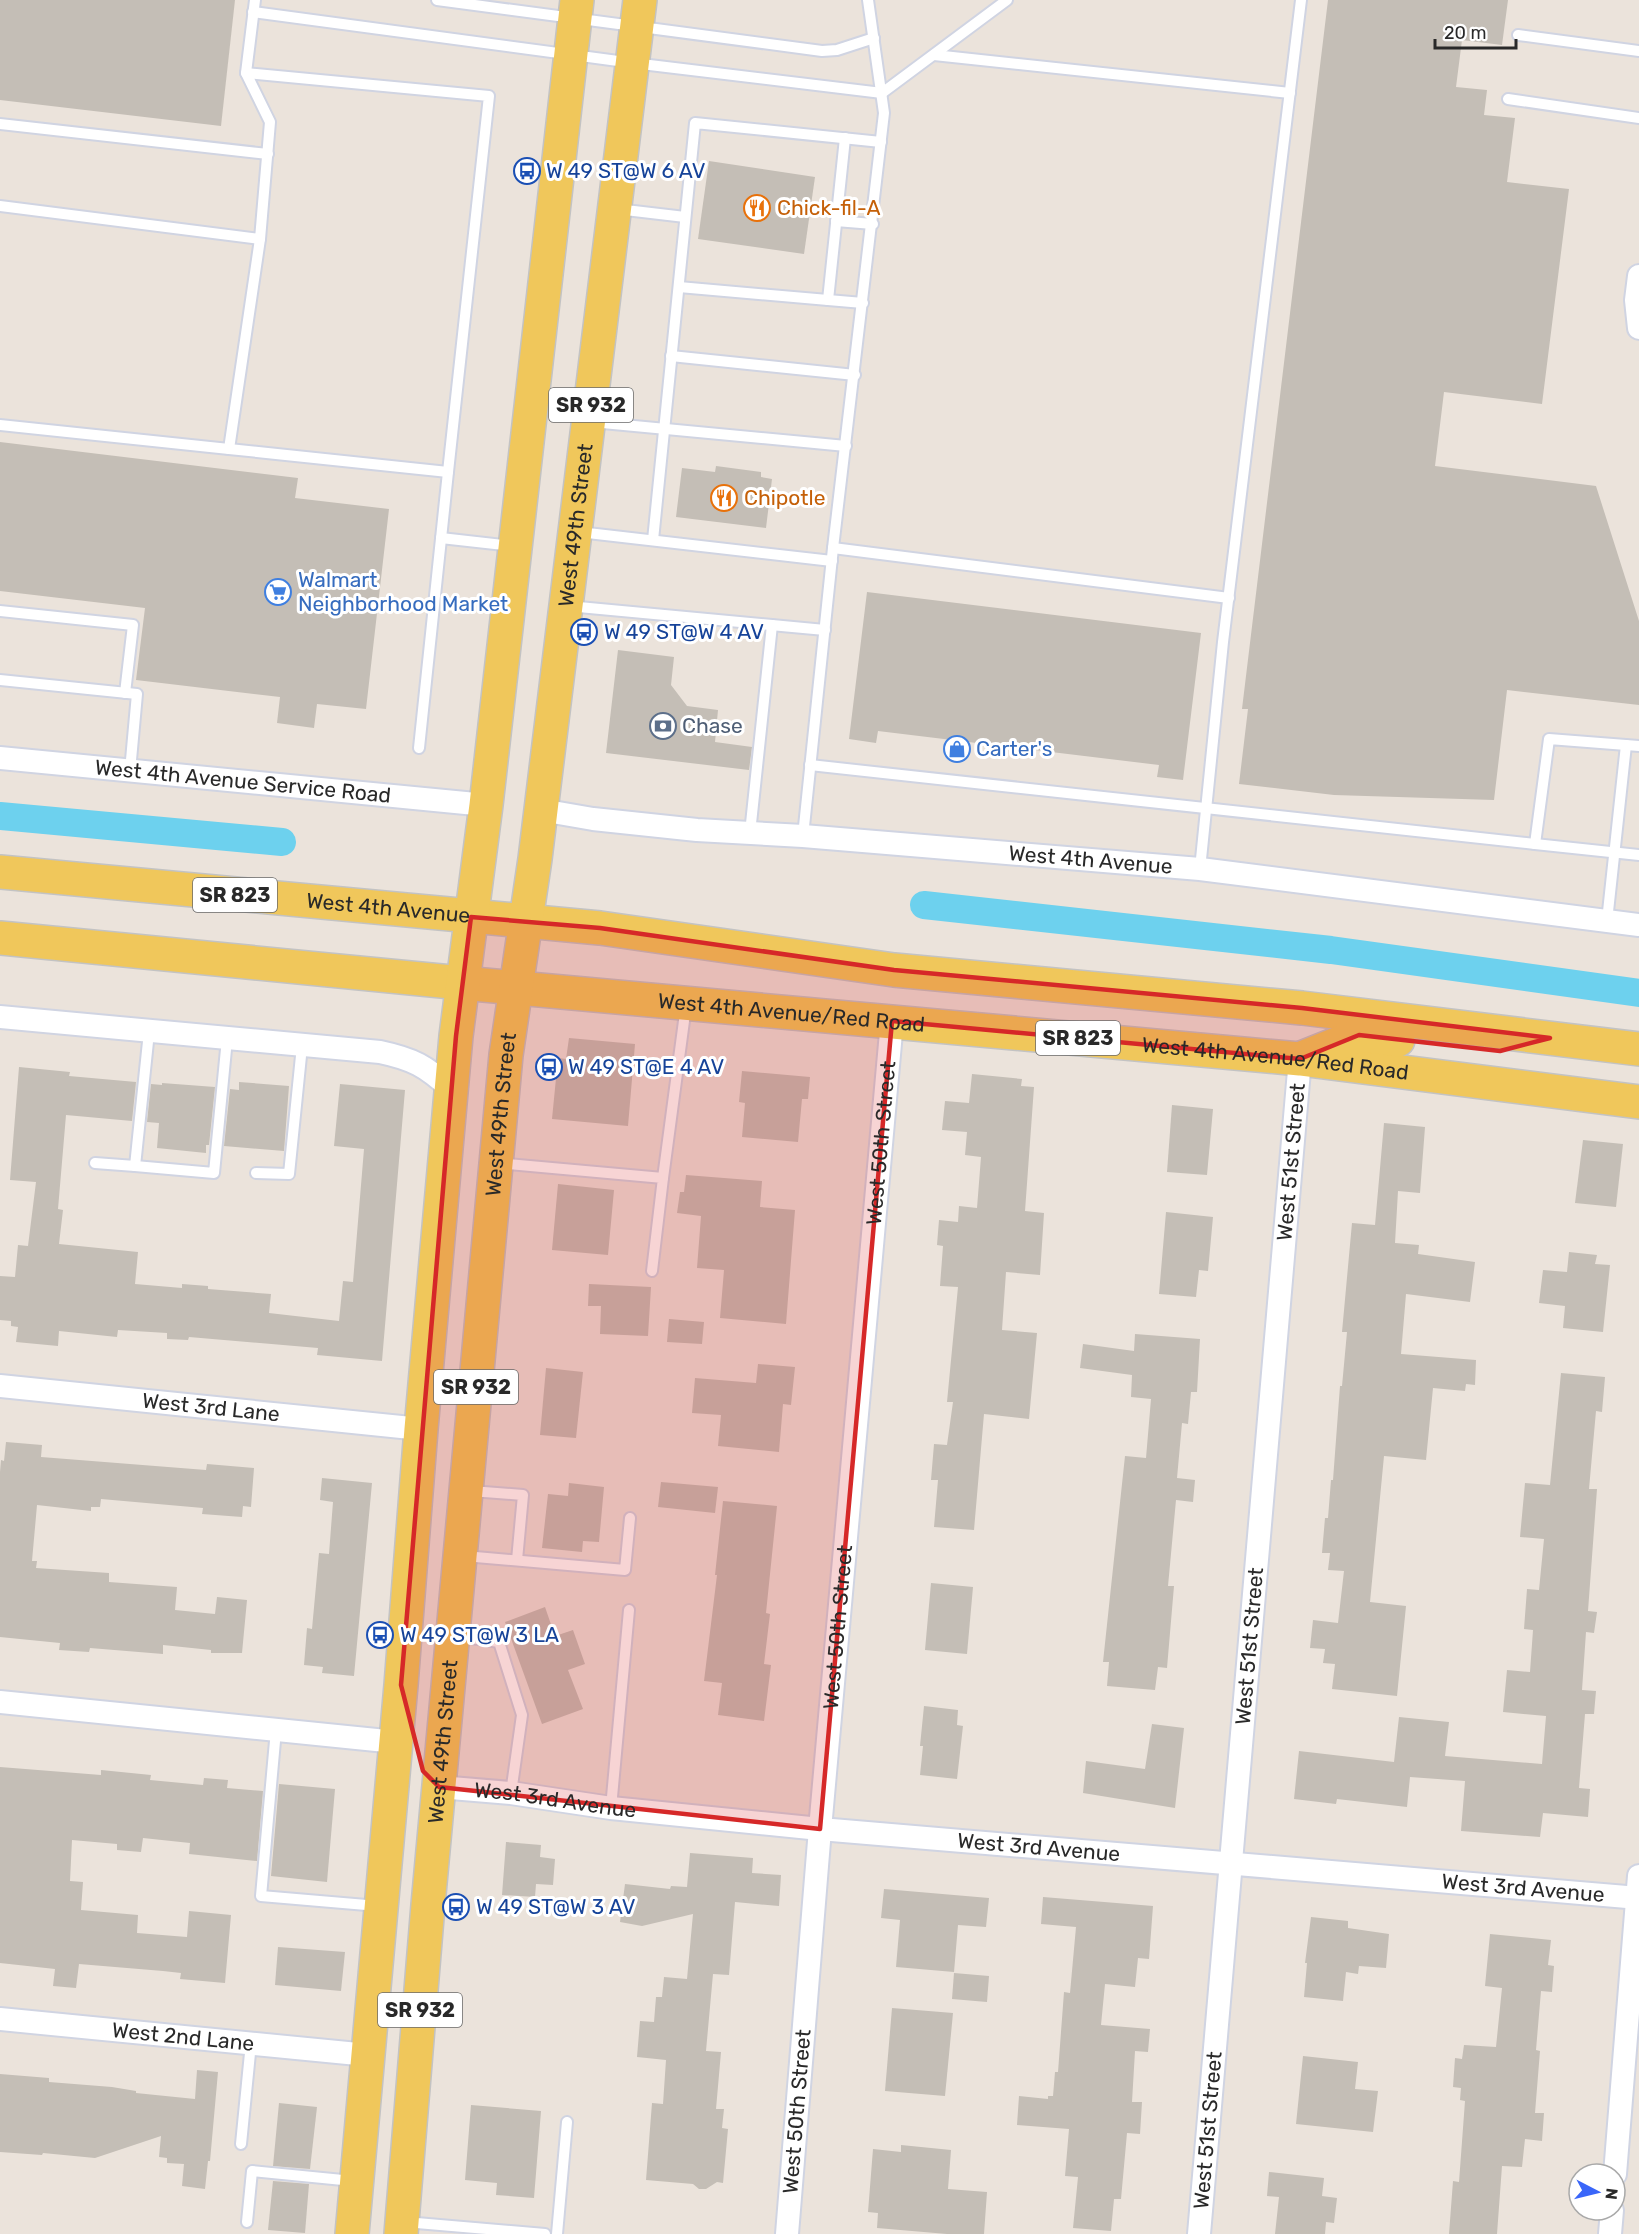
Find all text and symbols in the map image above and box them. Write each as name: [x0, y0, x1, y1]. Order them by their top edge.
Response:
scale bar: [1435, 12, 1516, 50]
text: 20 m: [1444, 22, 1486, 44]
bus stop icon: W 49 ST@W 6 AV: [512, 156, 542, 186]
place label: W 49 ST@W 6 AV: [546, 158, 706, 183]
restaurant icon: Chick-fil-A: [742, 193, 772, 223]
place label: Chick-fil-A: [777, 195, 881, 220]
road number: SR 932: [549, 388, 633, 422]
street label: West 49th Street: [553, 442, 598, 608]
restaurant icon: Chipotle: [709, 483, 739, 513]
place label: Chipotle: [744, 485, 825, 510]
place label: Walmart Neighborhood Market: [298, 567, 508, 616]
supermarket icon: Walmart Neighborhood Market: [263, 577, 293, 607]
bus stop icon: W 49 ST@W 4 AV: [569, 617, 599, 647]
place label: W 49 ST@W 4 AV: [604, 619, 764, 644]
bank icon: Chase: [648, 711, 678, 741]
place label: Chase: [682, 713, 743, 738]
shop icon: Carter's: [942, 734, 972, 764]
place label: Carter's: [976, 736, 1052, 761]
street label: West 4th Avenue Service Road: [94, 754, 392, 808]
street label: West 4th Avenue: [1008, 840, 1174, 879]
road number: SR 823: [193, 878, 277, 912]
street label: West 4th Avenue: [305, 888, 471, 928]
street label: West 4th Avenue/Red Road: [657, 988, 926, 1037]
road number: SR 823: [1036, 1021, 1120, 1055]
street label: West 49th Street: [480, 1031, 521, 1197]
street label: West 4th Avenue/Red Road: [1141, 1032, 1410, 1085]
bus stop icon: W 49 ST@E 4 AV: [534, 1052, 564, 1082]
place label: W 49 ST@E 4 AV: [568, 1054, 724, 1079]
street label: West 50th Street: [861, 1060, 900, 1226]
street label: West 51st Street: [1271, 1082, 1310, 1242]
road number: SR 932: [434, 1370, 518, 1404]
street label: West 3rd Lane: [141, 1388, 281, 1427]
street label: West 50th Street: [818, 1544, 857, 1710]
street label: West 51st Street: [1230, 1566, 1268, 1726]
bus stop icon: W 49 ST@W 3 LA: [365, 1620, 395, 1650]
place label: W 49 ST@W 3 LA: [400, 1622, 559, 1647]
street label: West 49th Street: [423, 1659, 462, 1825]
street label: West 3rd Avenue: [473, 1777, 637, 1822]
street label: West 3rd Avenue: [956, 1828, 1121, 1866]
street label: West 3rd Avenue: [1441, 1868, 1606, 1907]
bus stop icon: W 49 ST@W 3 AV: [441, 1892, 471, 1922]
place label: W 49 ST@W 3 AV: [476, 1894, 636, 1919]
road number: SR 932: [378, 1993, 462, 2027]
street label: West 2nd Lane: [111, 2017, 255, 2056]
street label: West 50th Street: [777, 2028, 816, 2195]
street label: West 51st Street: [1188, 2050, 1227, 2210]
north arrow: [1567, 2162, 1627, 2222]
text: N: [1601, 2187, 1622, 2201]

